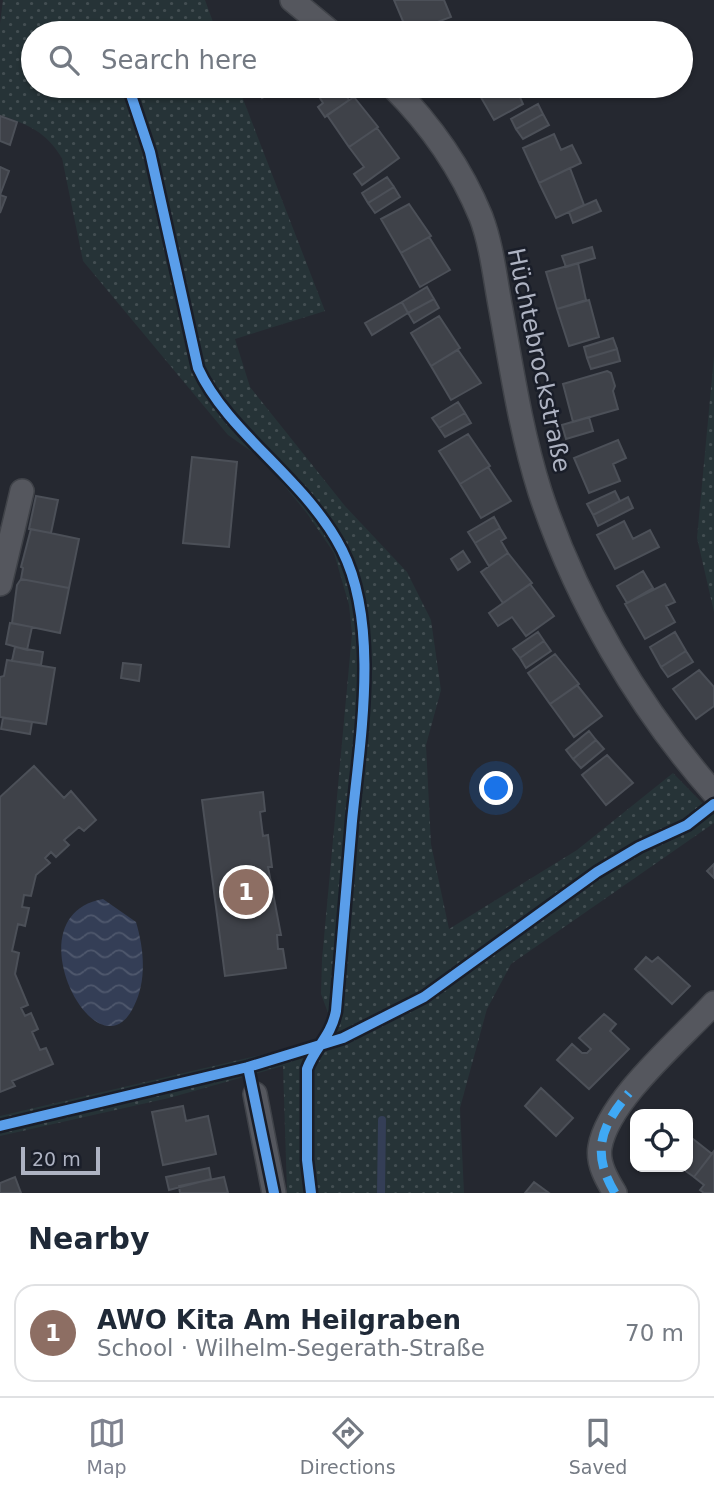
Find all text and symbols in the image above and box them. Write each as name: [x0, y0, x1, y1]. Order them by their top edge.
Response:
search box: [21, 21, 693, 98]
icon: search: [45, 41, 83, 79]
text: Search here: [101, 45, 257, 75]
street label: Hüchtebrockstraße: [502, 245, 576, 475]
your location: [479, 771, 513, 805]
pin: 1: [223, 866, 269, 918]
map controls: [630, 1109, 693, 1172]
button: locate: [630, 1109, 693, 1172]
scale bar: [21, 1144, 100, 1176]
text: 20 m: [32, 1148, 81, 1170]
text: Nearby: [28, 1221, 150, 1256]
text: AWO Kita Am Heilgraben: [97, 1305, 461, 1335]
text: 1: [45, 1320, 61, 1346]
text: 70 m: [625, 1320, 684, 1346]
text: School · Wilhelm-Segerath-Straße: [97, 1335, 485, 1361]
tab: Map: [87, 1414, 127, 1478]
tab: Directions: [300, 1414, 396, 1478]
tab: Saved: [569, 1414, 627, 1478]

